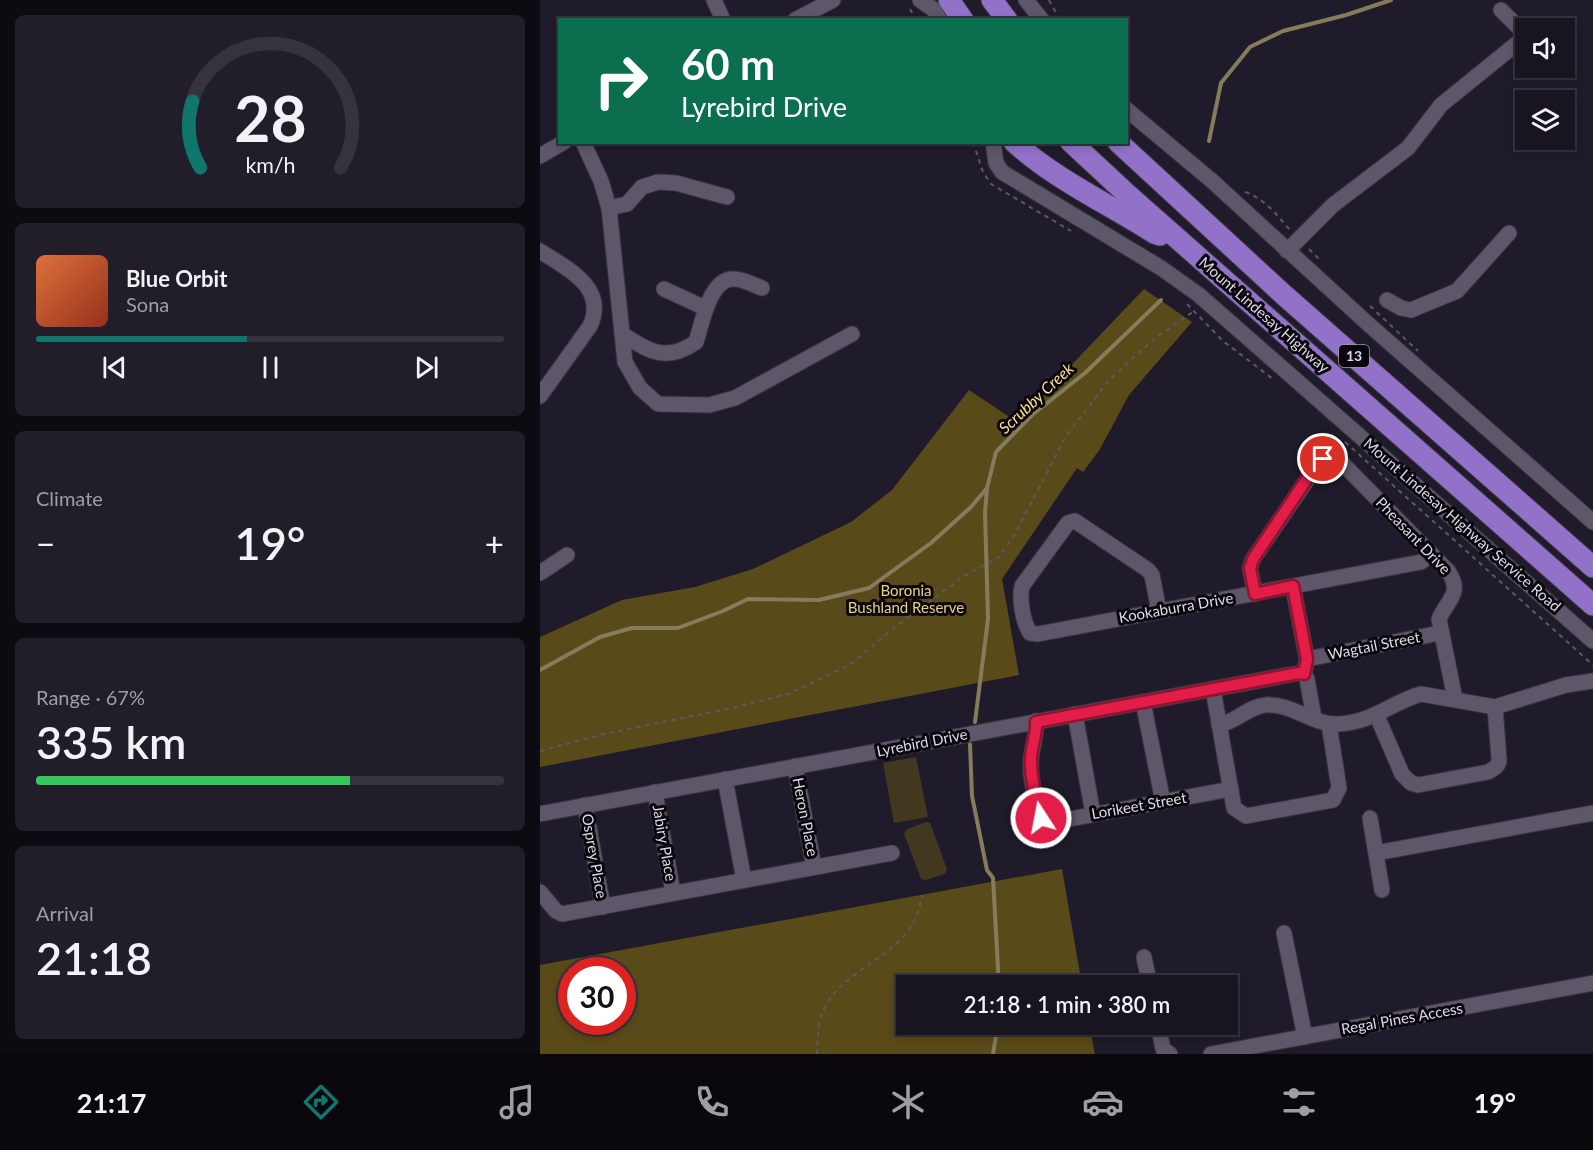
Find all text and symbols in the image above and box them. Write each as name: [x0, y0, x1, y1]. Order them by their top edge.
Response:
map controls: [1515, 18, 1575, 150]
button: sound: [1515, 18, 1575, 78]
text: 60 m: [681, 39, 775, 89]
icon: right: [582, 42, 660, 120]
text: 28: [234, 81, 306, 156]
text: Lyrebird Drive: [681, 90, 847, 123]
button: layers: [1515, 90, 1575, 150]
text: km/h: [245, 153, 295, 179]
street label: Mount Lindesay Highway: [1196, 253, 1334, 376]
text: Blue Orbit: [126, 265, 227, 292]
text: Sona: [126, 292, 169, 316]
road number: 13: [1339, 345, 1369, 367]
icon: previous: [98, 351, 131, 384]
icon: pause: [254, 351, 287, 384]
icon: next: [410, 351, 443, 384]
water label: Scrubby Creek: [994, 358, 1077, 437]
pin: [1297, 433, 1348, 484]
street label: Mount Lindesay Highway Service Road: [1360, 434, 1565, 615]
icon: arrive: [1306, 442, 1339, 475]
text: Climate: [36, 486, 103, 510]
street label: Pheasant Drive: [1373, 493, 1455, 578]
text: 19°: [235, 516, 305, 570]
text: −: [36, 523, 55, 563]
text: +: [485, 523, 504, 563]
park label: Boronia Bushland Reserve: [848, 581, 964, 616]
street label: Kookaburra Drive: [1117, 588, 1235, 626]
street label: Wagtail Street: [1326, 627, 1422, 663]
text: Range · 67%: [36, 685, 145, 709]
text: 335 km: [36, 715, 186, 769]
street label: Lyrebird Drive: [875, 724, 969, 760]
street label: Heron Place: [790, 776, 822, 858]
position arrow: [1009, 786, 1073, 850]
street label: Lorikeet Street: [1090, 788, 1188, 822]
street label: Jabiry Place: [649, 803, 681, 882]
street label: Osprey Place: [579, 812, 611, 900]
text: Arrival: [36, 901, 94, 925]
text: 21:18: [36, 931, 152, 985]
speed limit sign: 30: [558, 957, 636, 1035]
text: 21:18 · 1 min · 380 m: [964, 991, 1170, 1018]
street label: Regal Pines Access: [1340, 998, 1464, 1038]
icon: directions: [300, 1081, 342, 1123]
icon: music: [496, 1081, 538, 1123]
icon: phone: [691, 1081, 733, 1123]
icon: climate: [887, 1081, 929, 1123]
icon: car: [1082, 1081, 1124, 1123]
icon: filters: [1278, 1081, 1320, 1123]
text: 21:17: [77, 1086, 146, 1119]
text: 19°: [1474, 1086, 1516, 1119]

